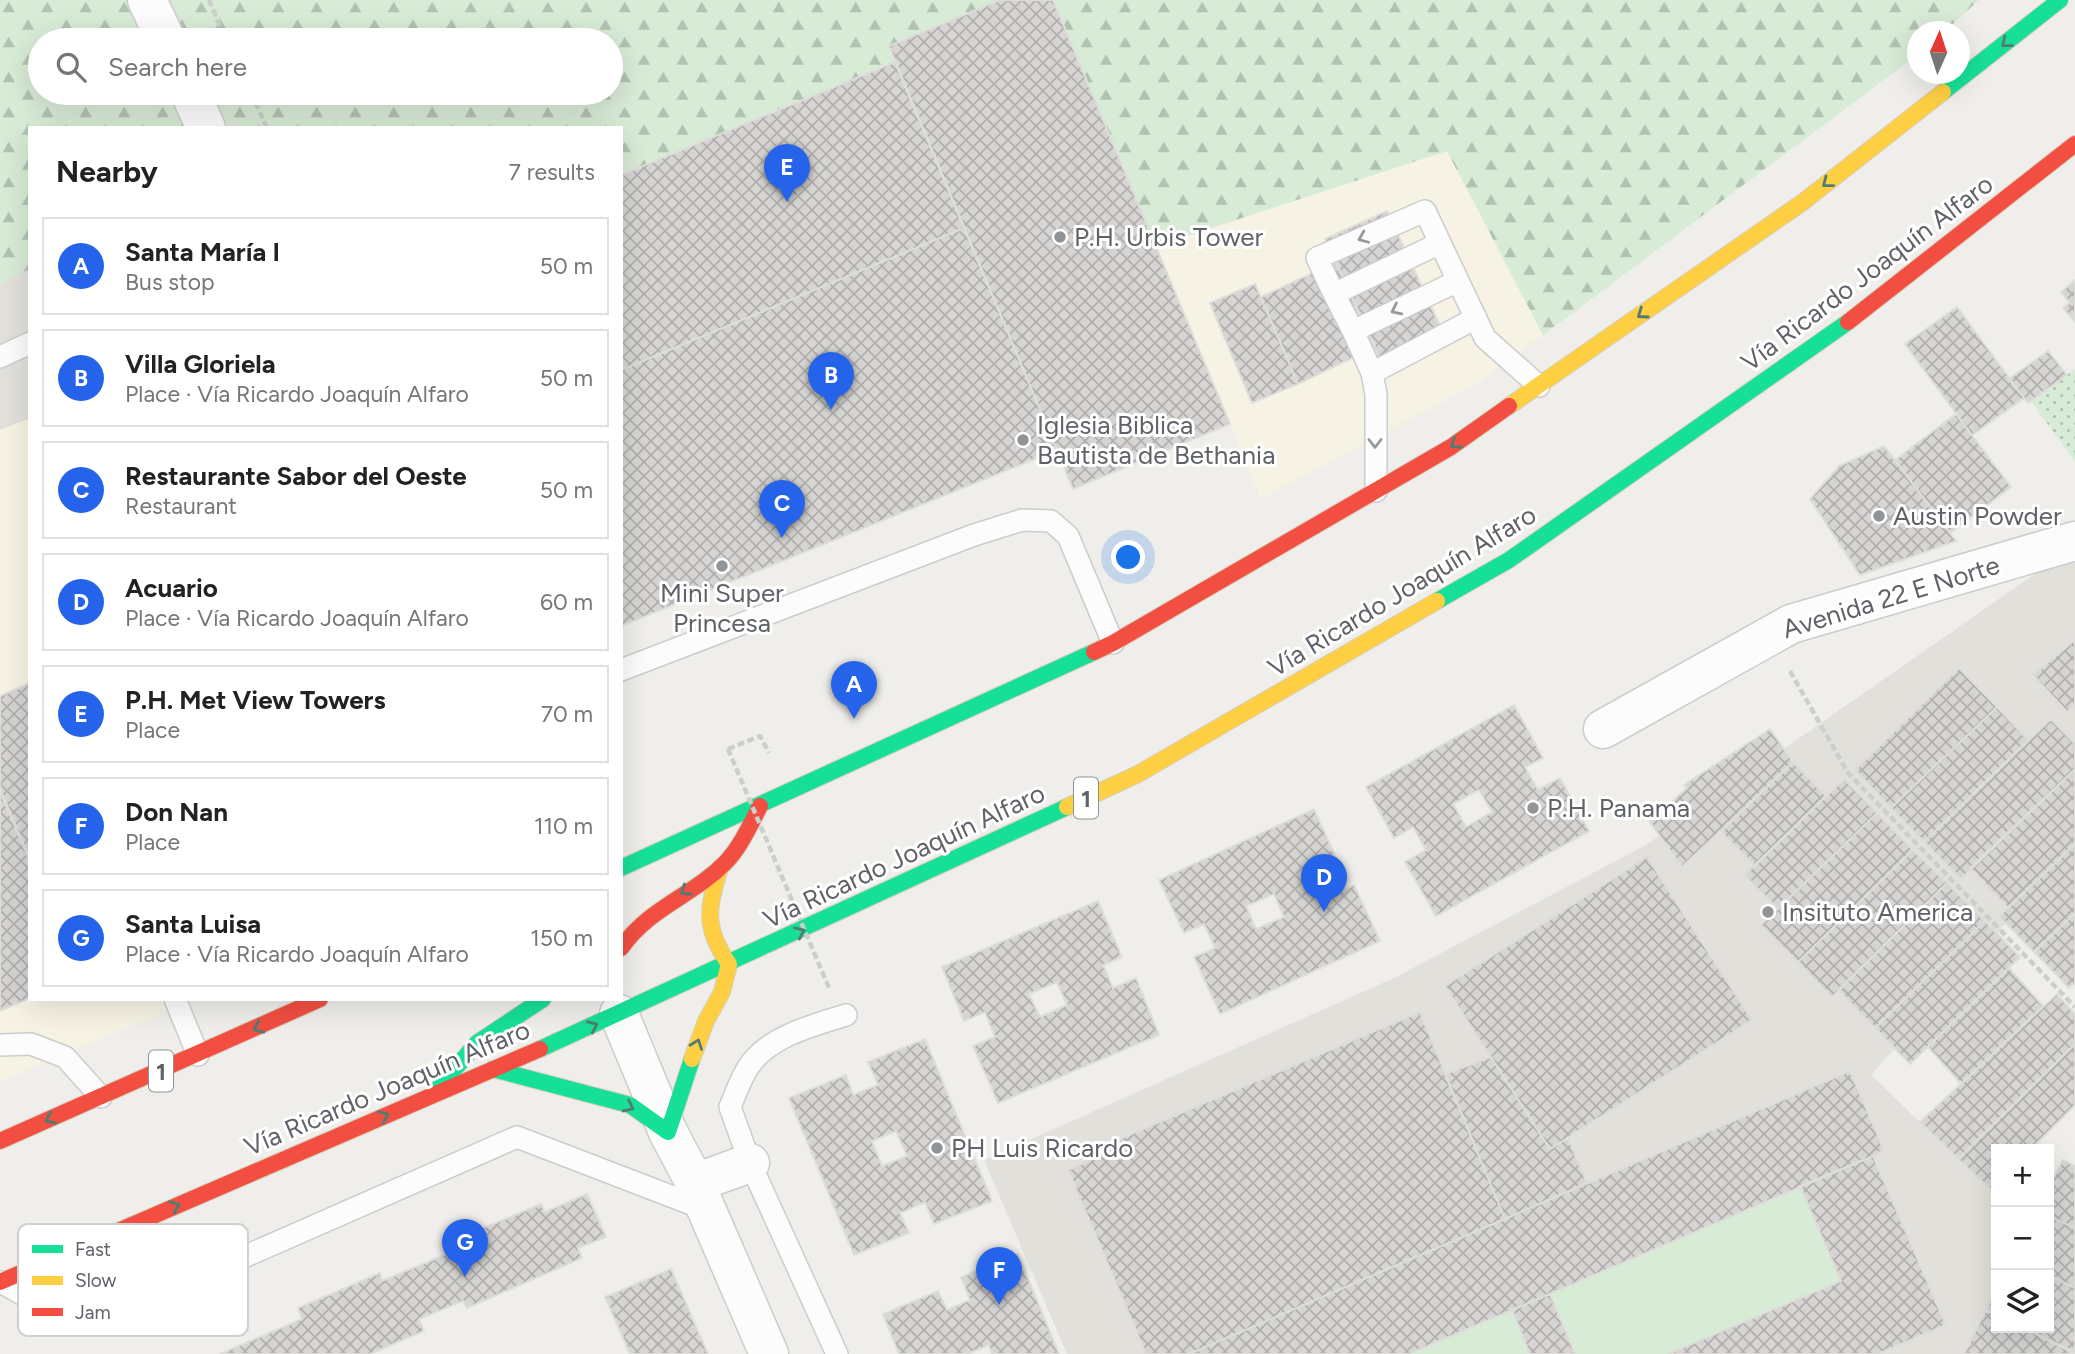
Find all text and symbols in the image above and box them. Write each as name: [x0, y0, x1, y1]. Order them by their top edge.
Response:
north arrow: [1907, 21, 1970, 84]
search box: [28, 28, 623, 105]
one-way arrow: [2002, 34, 2014, 47]
icon: search: [52, 48, 90, 86]
text: Search here: [108, 51, 247, 83]
pin: E: [764, 144, 810, 202]
text: Nearby: [56, 153, 158, 190]
text: 7 results: [509, 158, 595, 186]
street label: Vía Ricardo Joaquín Alfaro: [1735, 168, 1999, 378]
one-way arrow: [1823, 175, 1836, 187]
place label: P.H. Urbis Tower: [1074, 221, 1264, 253]
marker: P.H. Urbis Tower: [1052, 229, 1068, 245]
one-way arrow: [1357, 230, 1370, 244]
text: Santa María I: [125, 236, 280, 268]
text: A: [73, 252, 89, 280]
text: 50 m: [540, 252, 593, 280]
text: Bus stop: [125, 268, 215, 296]
one-way arrow: [1391, 302, 1403, 316]
one-way arrow: [1637, 306, 1650, 318]
text: Villa Gloriela: [125, 348, 276, 380]
pin: B: [808, 352, 854, 410]
text: B: [74, 364, 88, 392]
text: 50 m: [540, 364, 593, 392]
text: Place · Vía Ricardo Joaquín Alfaro: [125, 380, 469, 408]
place label: Iglesia Biblica Bautista de Bethania: [1037, 409, 1275, 471]
marker: Iglesia Biblica Bautista de Bethania: [1015, 432, 1031, 448]
one-way arrow: [1450, 436, 1463, 448]
one-way arrow: [1367, 438, 1383, 448]
text: Restaurante Sabor del Oeste: [125, 460, 467, 492]
text: C: [73, 476, 89, 504]
text: 50 m: [540, 476, 593, 504]
pin: C: [759, 480, 805, 538]
text: Restaurant: [125, 492, 237, 520]
street label: Vía Ricardo Joaquín Alfaro: [1262, 498, 1542, 684]
place label: Austin Powder: [1893, 500, 2062, 532]
marker: Austin Powder: [1871, 508, 1887, 524]
your location: [1111, 540, 1145, 574]
street label: Avenida 22 E Norte: [1779, 549, 2003, 645]
marker: Mini Super Princesa: [714, 558, 730, 574]
text: Acuario: [125, 572, 218, 604]
place label: Mini Super Princesa: [660, 577, 784, 639]
text: D: [73, 588, 89, 616]
text: 60 m: [540, 588, 593, 616]
text: Place · Vía Ricardo Joaquín Alfaro: [125, 604, 469, 632]
pin: A: [831, 661, 877, 719]
text: P.H. Met View Towers: [125, 684, 386, 716]
text: E: [74, 700, 88, 728]
text: 70 m: [541, 700, 593, 728]
text: Place: [125, 716, 180, 744]
street label: Vía Ricardo Joaquín Alfaro: [758, 777, 1050, 935]
road number: 1: [1074, 778, 1098, 818]
place label: P.H. Panama: [1547, 792, 1690, 824]
text: Don Nan: [125, 796, 228, 828]
marker: P.H. Panama: [1525, 800, 1541, 816]
text: F: [75, 812, 87, 840]
text: 110 m: [534, 812, 593, 840]
text: Place: [125, 828, 180, 856]
pin: D: [1301, 854, 1347, 912]
one-way arrow: [679, 883, 692, 896]
place label: Insituto America: [1782, 896, 1973, 928]
marker: Insituto America: [1760, 904, 1776, 920]
text: Santa Luisa: [125, 908, 261, 940]
text: G: [72, 924, 90, 952]
text: 150 m: [530, 924, 593, 952]
one-way arrow: [793, 926, 805, 940]
text: Place · Vía Ricardo Joaquín Alfaro: [125, 940, 469, 968]
street label: Vía Ricardo Joaquín Alfaro: [239, 1013, 535, 1163]
one-way arrow: [253, 1020, 265, 1034]
one-way arrow: [586, 1020, 598, 1034]
one-way arrow: [689, 1039, 703, 1051]
road number: 1: [149, 1050, 173, 1092]
one-way arrow: [622, 1098, 634, 1112]
one-way arrow: [377, 1110, 389, 1124]
one-way arrow: [45, 1111, 57, 1125]
place label: PH Luis Ricardo: [951, 1132, 1133, 1164]
marker: PH Luis Ricardo: [929, 1140, 945, 1156]
map controls: [1991, 1144, 2054, 1333]
button: +: [1991, 1144, 2054, 1207]
one-way arrow: [168, 1200, 180, 1214]
button: −: [1991, 1207, 2054, 1270]
pin: G: [442, 1219, 488, 1277]
legend: [18, 1224, 248, 1336]
text: Fast: [75, 1238, 111, 1261]
pin: F: [976, 1247, 1022, 1305]
text: Slow: [75, 1269, 117, 1292]
button: layers: [1991, 1270, 2054, 1333]
text: Jam: [75, 1301, 111, 1324]

